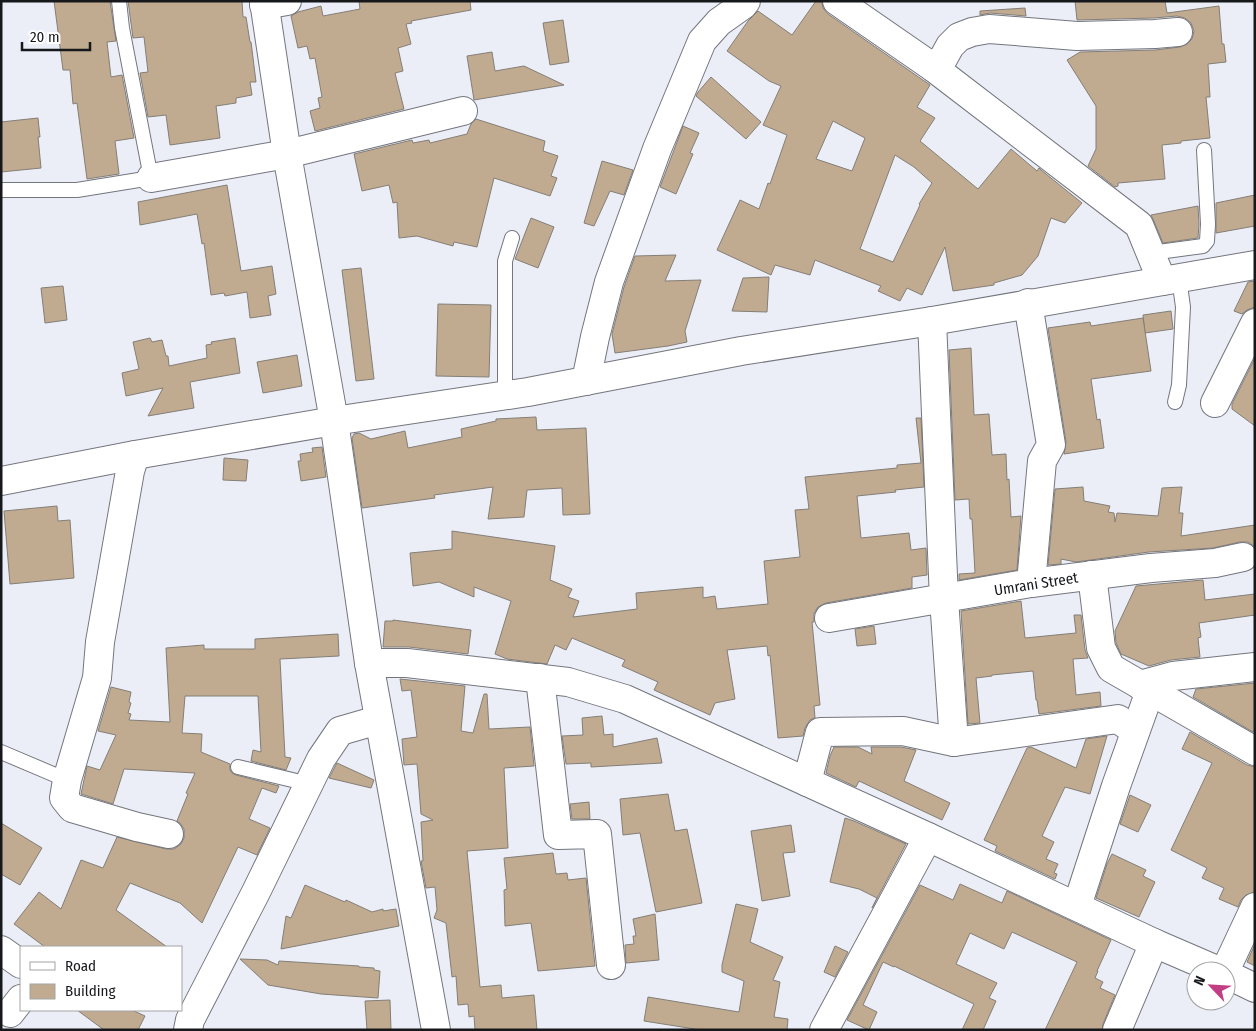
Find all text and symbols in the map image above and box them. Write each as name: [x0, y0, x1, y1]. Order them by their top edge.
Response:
scale bar: [22, 20, 90, 52]
text: 20 m: [30, 28, 60, 46]
street label: Umrani Street: [993, 568, 1079, 600]
legend: [20, 946, 182, 1011]
text: Road: [65, 957, 96, 975]
north arrow: [1186, 961, 1236, 1011]
text: N: [1190, 973, 1209, 988]
text: Building: [65, 982, 116, 1000]

